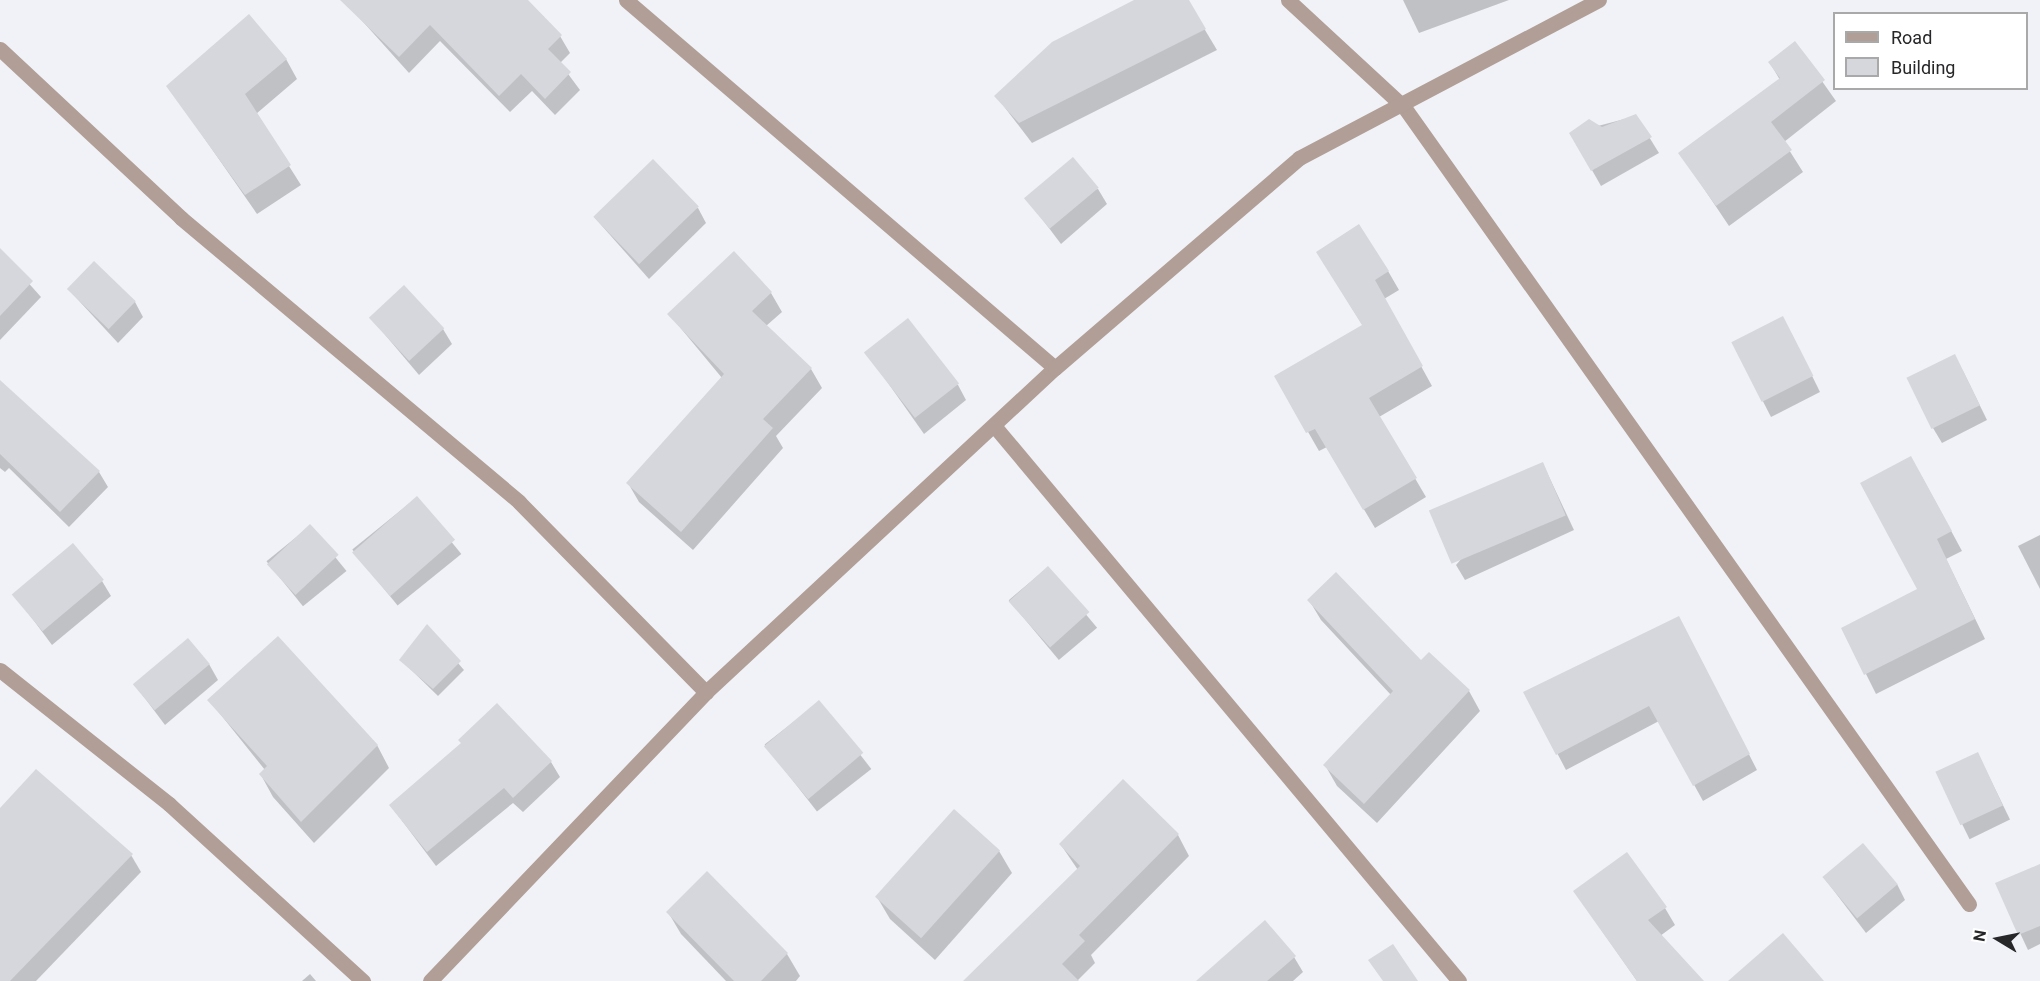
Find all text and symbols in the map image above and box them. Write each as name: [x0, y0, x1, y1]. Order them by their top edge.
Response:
legend: [1833, 12, 2028, 90]
text: Road: [1891, 27, 1932, 48]
text: Building: [1891, 57, 1955, 78]
north arrow: [1968, 909, 2028, 969]
text: N: [1969, 929, 1990, 943]

